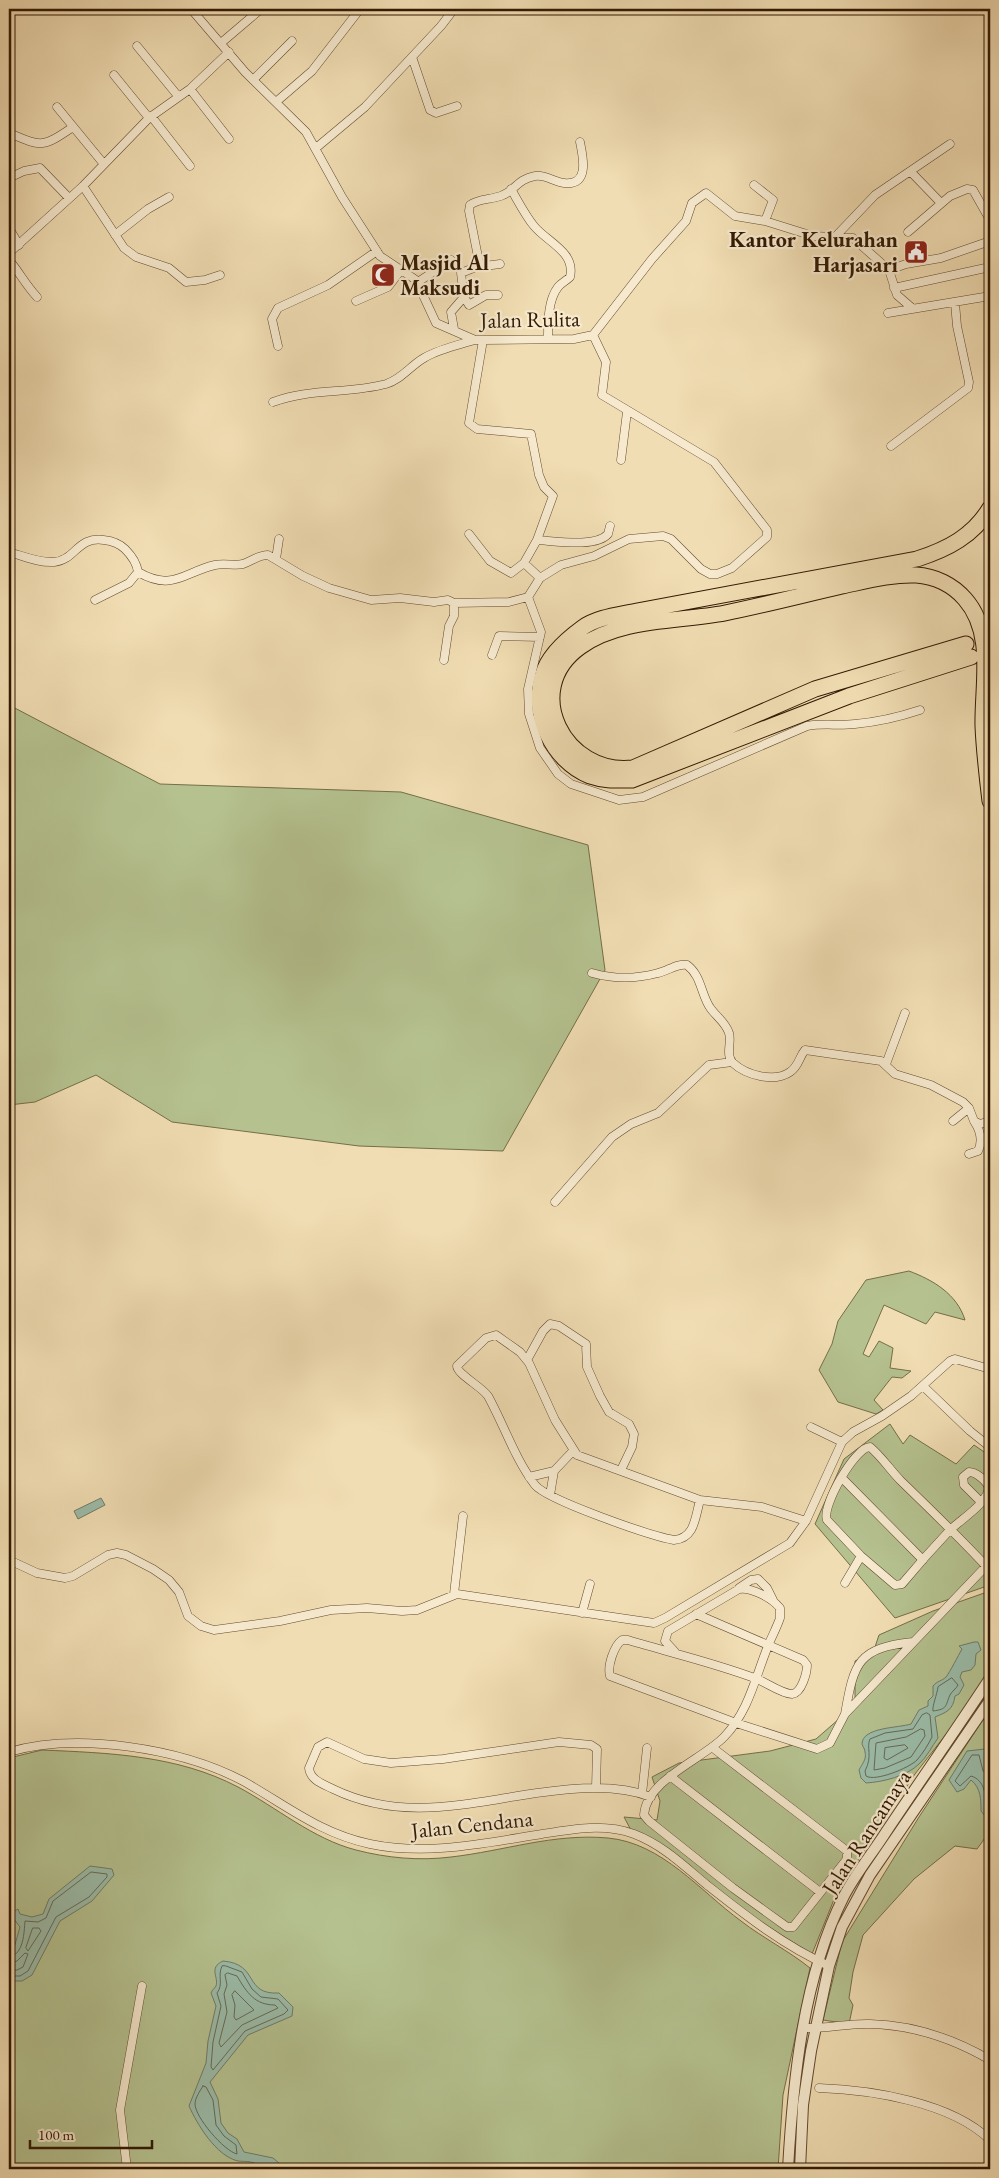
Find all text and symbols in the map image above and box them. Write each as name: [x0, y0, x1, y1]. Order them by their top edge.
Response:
place label: Kantor Kelurahan Harjasari: [729, 225, 899, 279]
public building icon: Kantor Kelurahan Harjasari: [903, 239, 929, 265]
place label: Masjid Al Maksudi: [400, 248, 489, 302]
mosque icon: Masjid Al Maksudi: [370, 262, 396, 288]
street label: Jalan Rulita: [478, 304, 580, 335]
street label: Jalan Rancamaya: [814, 1764, 918, 1902]
street label: Jalan Cendana: [408, 1804, 535, 1846]
scale bar: [30, 2118, 152, 2150]
text: 100 m: [38, 2125, 75, 2144]

